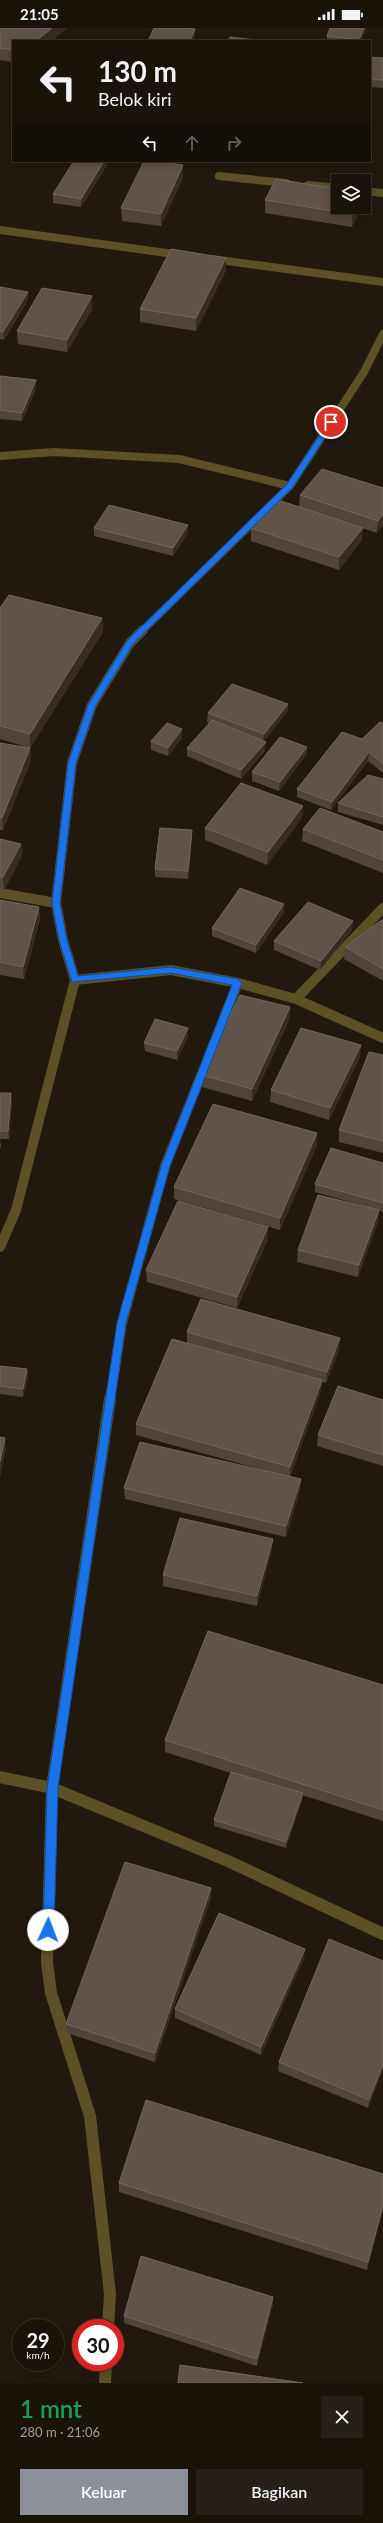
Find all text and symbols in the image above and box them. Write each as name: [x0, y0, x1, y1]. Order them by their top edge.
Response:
text: 21:05: [20, 5, 59, 23]
text: 130 m: [98, 54, 177, 88]
icon: left: [32, 56, 84, 108]
text: Belok kiri: [98, 88, 172, 110]
icon: left: [139, 132, 161, 154]
icon: ahead: [181, 132, 203, 154]
icon: right: [223, 132, 245, 154]
map controls: [331, 174, 371, 214]
button: layers: [331, 174, 371, 214]
pin: [314, 405, 348, 439]
icon: arrive: [320, 411, 342, 433]
position arrow: [27, 1909, 69, 1951]
speed limit sign: 30: [72, 2319, 124, 2371]
text: 29: [26, 2328, 50, 2352]
text: km/h: [26, 2349, 50, 2361]
text: 1 mnt: [20, 2394, 82, 2423]
button: close: [321, 2396, 363, 2438]
text: 280 m · 21:06: [20, 2424, 100, 2440]
button: Keluar: [20, 2469, 188, 2515]
button: Bagikan: [196, 2469, 363, 2515]

